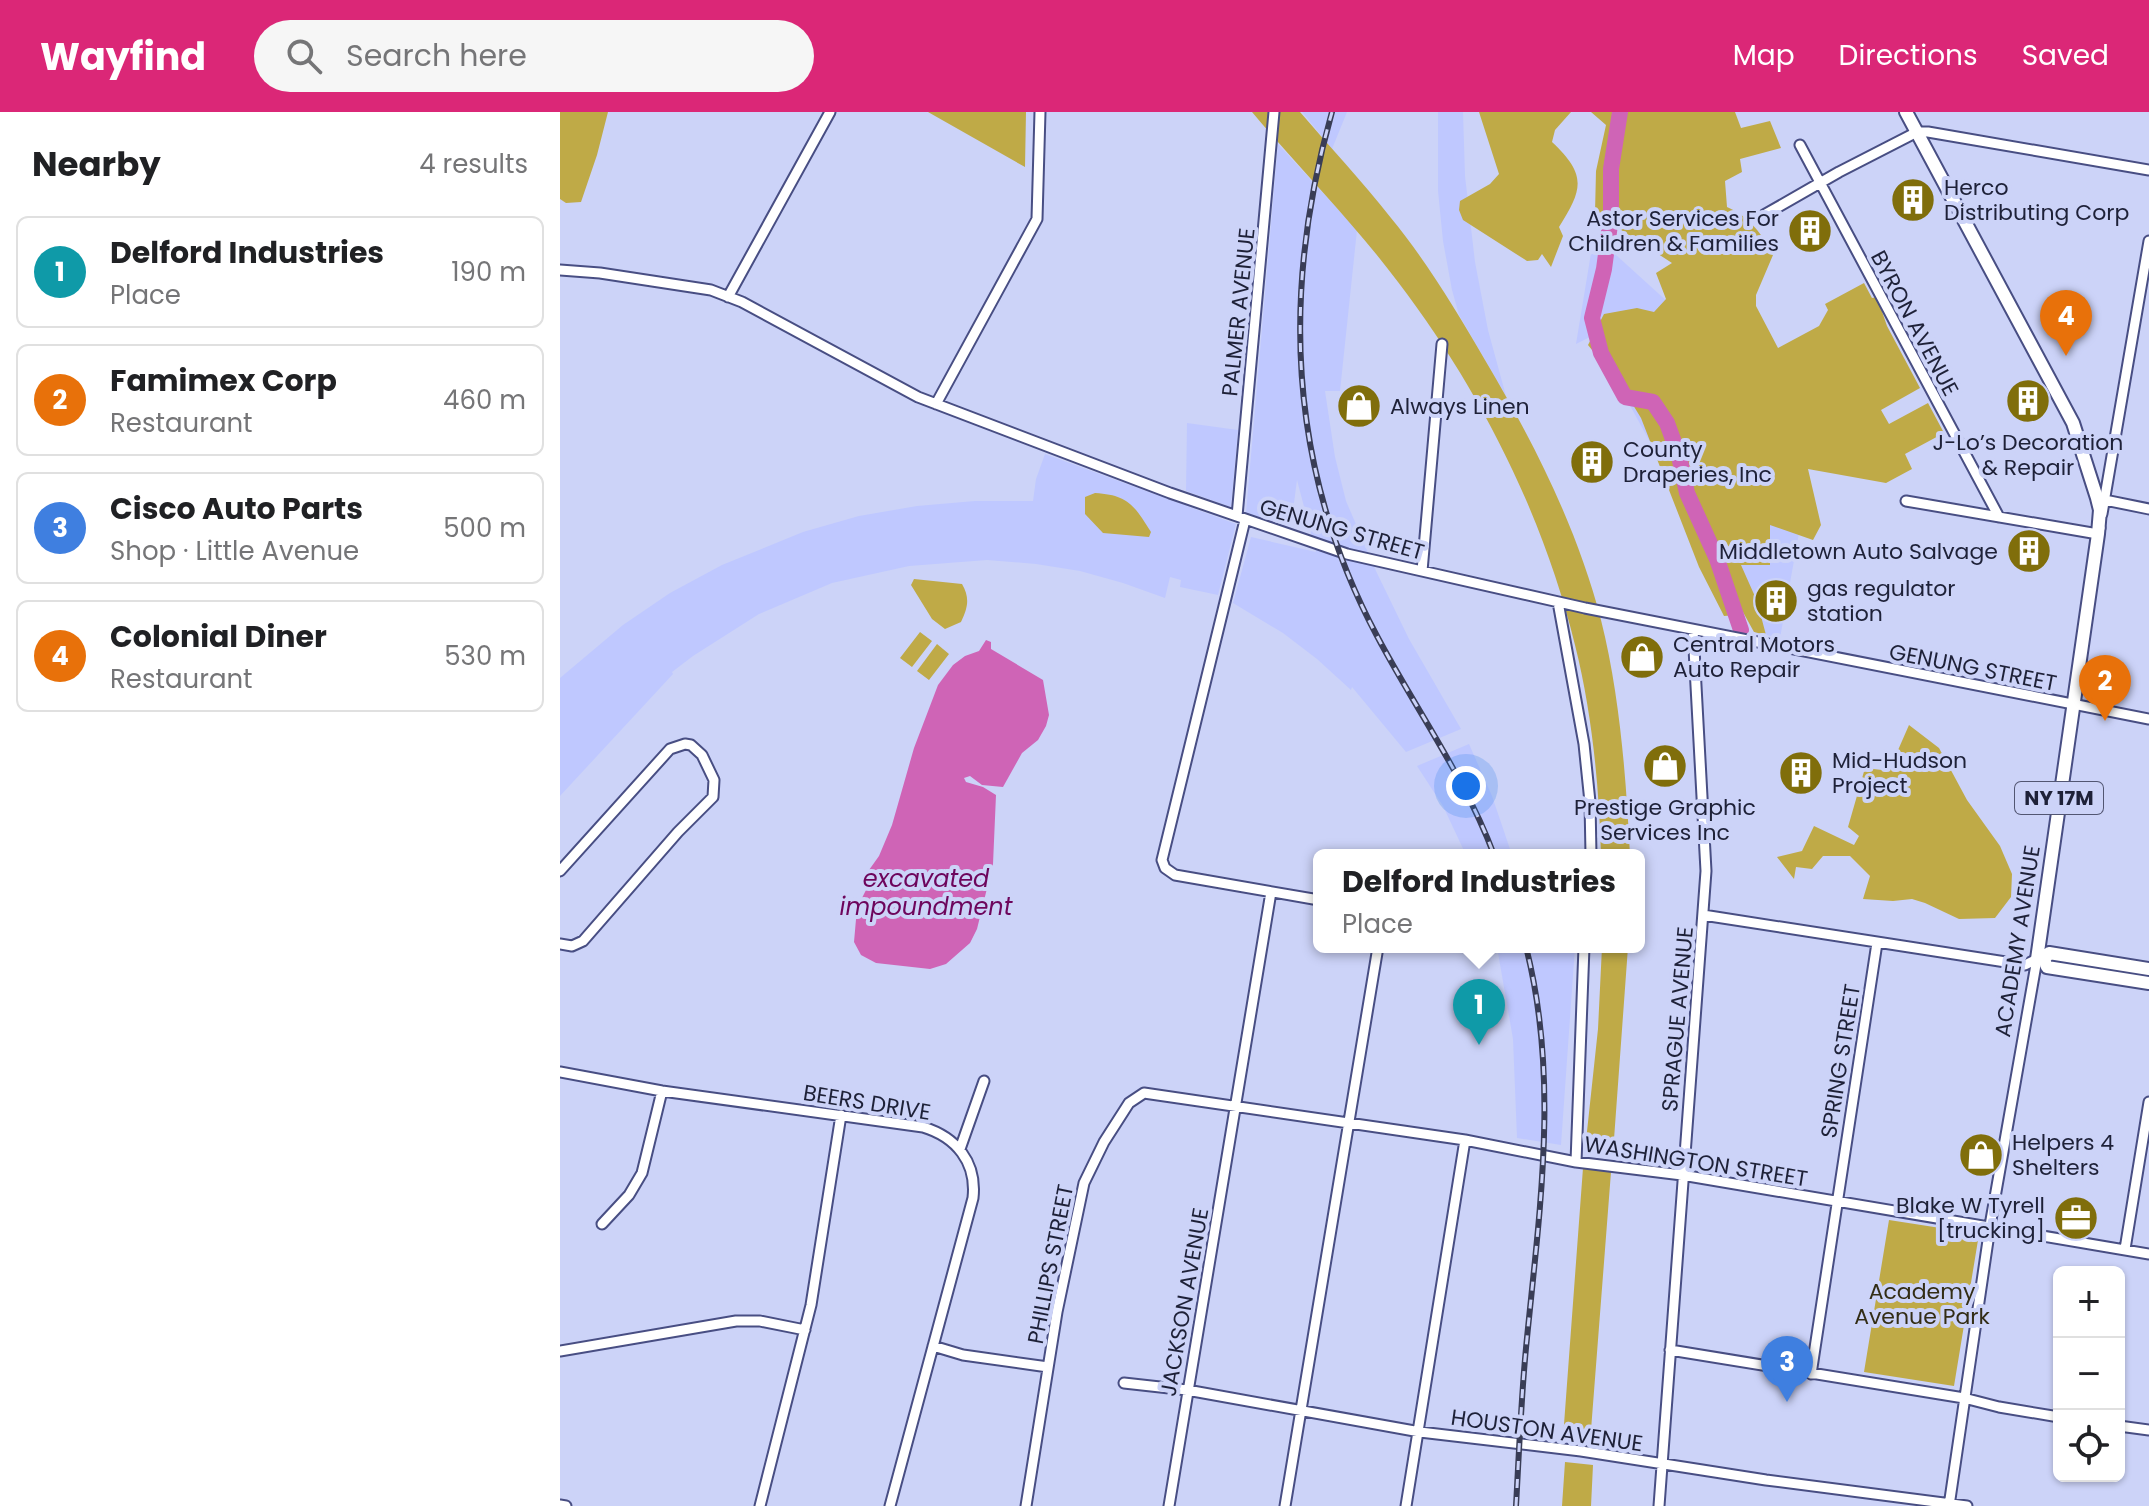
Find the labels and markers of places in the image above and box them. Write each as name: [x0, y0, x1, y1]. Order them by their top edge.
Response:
place label: Herco Distributing Corp: [1944, 172, 2129, 228]
building icon: Herco Distributing Corp: [1889, 176, 1937, 224]
place label: Astor Services For Children & Families: [1568, 203, 1779, 259]
building icon: Astor Services For Children & Families: [1786, 207, 1834, 255]
pin: 4: [2040, 290, 2092, 356]
building icon: J-Lo’s Decoration & Repair: [2004, 377, 2052, 425]
shop icon: Always Linen: [1335, 382, 1383, 430]
place label: Always Linen: [1390, 391, 1530, 422]
place label: J-Lo’s Decoration & Repair: [1933, 427, 2123, 483]
place label: County Draperies, Inc: [1623, 434, 1772, 490]
building icon: County Draperies, Inc: [1568, 438, 1616, 486]
building icon: Middletown Auto Salvage: [2005, 527, 2053, 575]
place label: Middletown Auto Salvage: [1719, 536, 1998, 567]
place label: gas regulator station: [1807, 573, 1955, 629]
building icon: gas regulator station: [1752, 577, 1800, 625]
place label: Central Motors Auto Repair: [1673, 629, 1835, 685]
shop icon: Central Motors Auto Repair: [1618, 633, 1666, 681]
pin: 2: [2079, 655, 2131, 721]
shop icon: Prestige Graphic Services Inc: [1641, 742, 1689, 790]
place label: Mid-Hudson Project: [1832, 745, 1967, 801]
building icon: Mid-Hudson Project: [1777, 749, 1825, 797]
place label: Prestige Graphic Services Inc: [1574, 792, 1756, 848]
pin: 1: [1453, 979, 1505, 1045]
place label: Helpers 4 Shelters: [2012, 1127, 2114, 1183]
shop icon: Helpers 4 Shelters: [1957, 1131, 2005, 1179]
place label: Blake W Tyrell [trucking]: [1896, 1190, 2045, 1246]
office icon: Blake W Tyrell [trucking]: [2052, 1194, 2100, 1242]
pin: 3: [1761, 1336, 1813, 1402]

